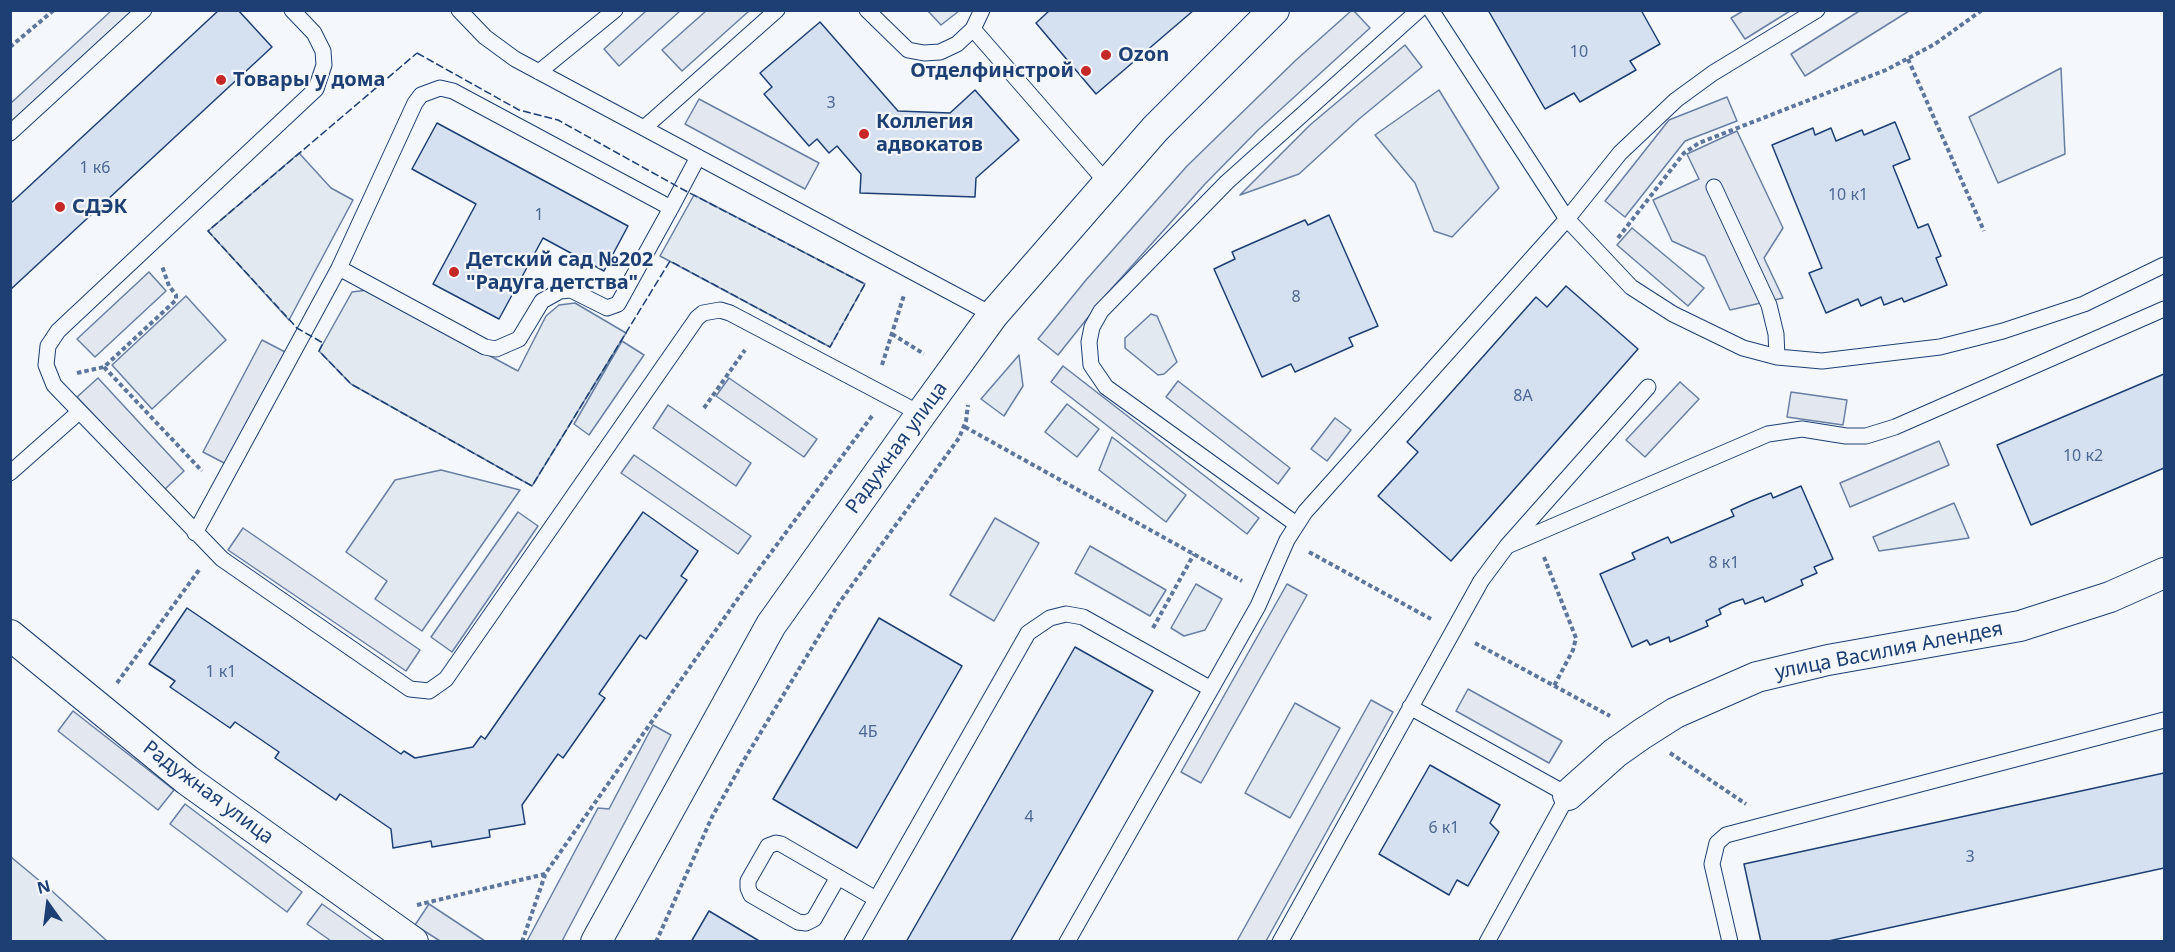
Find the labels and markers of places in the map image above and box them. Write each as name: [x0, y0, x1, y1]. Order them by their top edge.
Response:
place label: Ozon: [1118, 43, 1169, 67]
marker: Ozon: [1099, 48, 1113, 62]
place label: Отделфинстрой: [910, 59, 1074, 83]
marker: Отделфинстрой: [1079, 64, 1093, 78]
place label: Товары у дома: [233, 68, 385, 92]
marker: Товары у дома: [214, 73, 228, 87]
place label: Коллегия адвокатов: [876, 110, 983, 157]
marker: Коллегия адвокатов: [857, 127, 871, 141]
place label: СДЭК: [72, 195, 127, 219]
marker: СДЭК: [53, 200, 67, 214]
place label: Детский сад №202 "Радуга детства": [466, 248, 653, 295]
marker: Детский сад №202 "Радуга детства": [447, 265, 461, 279]

